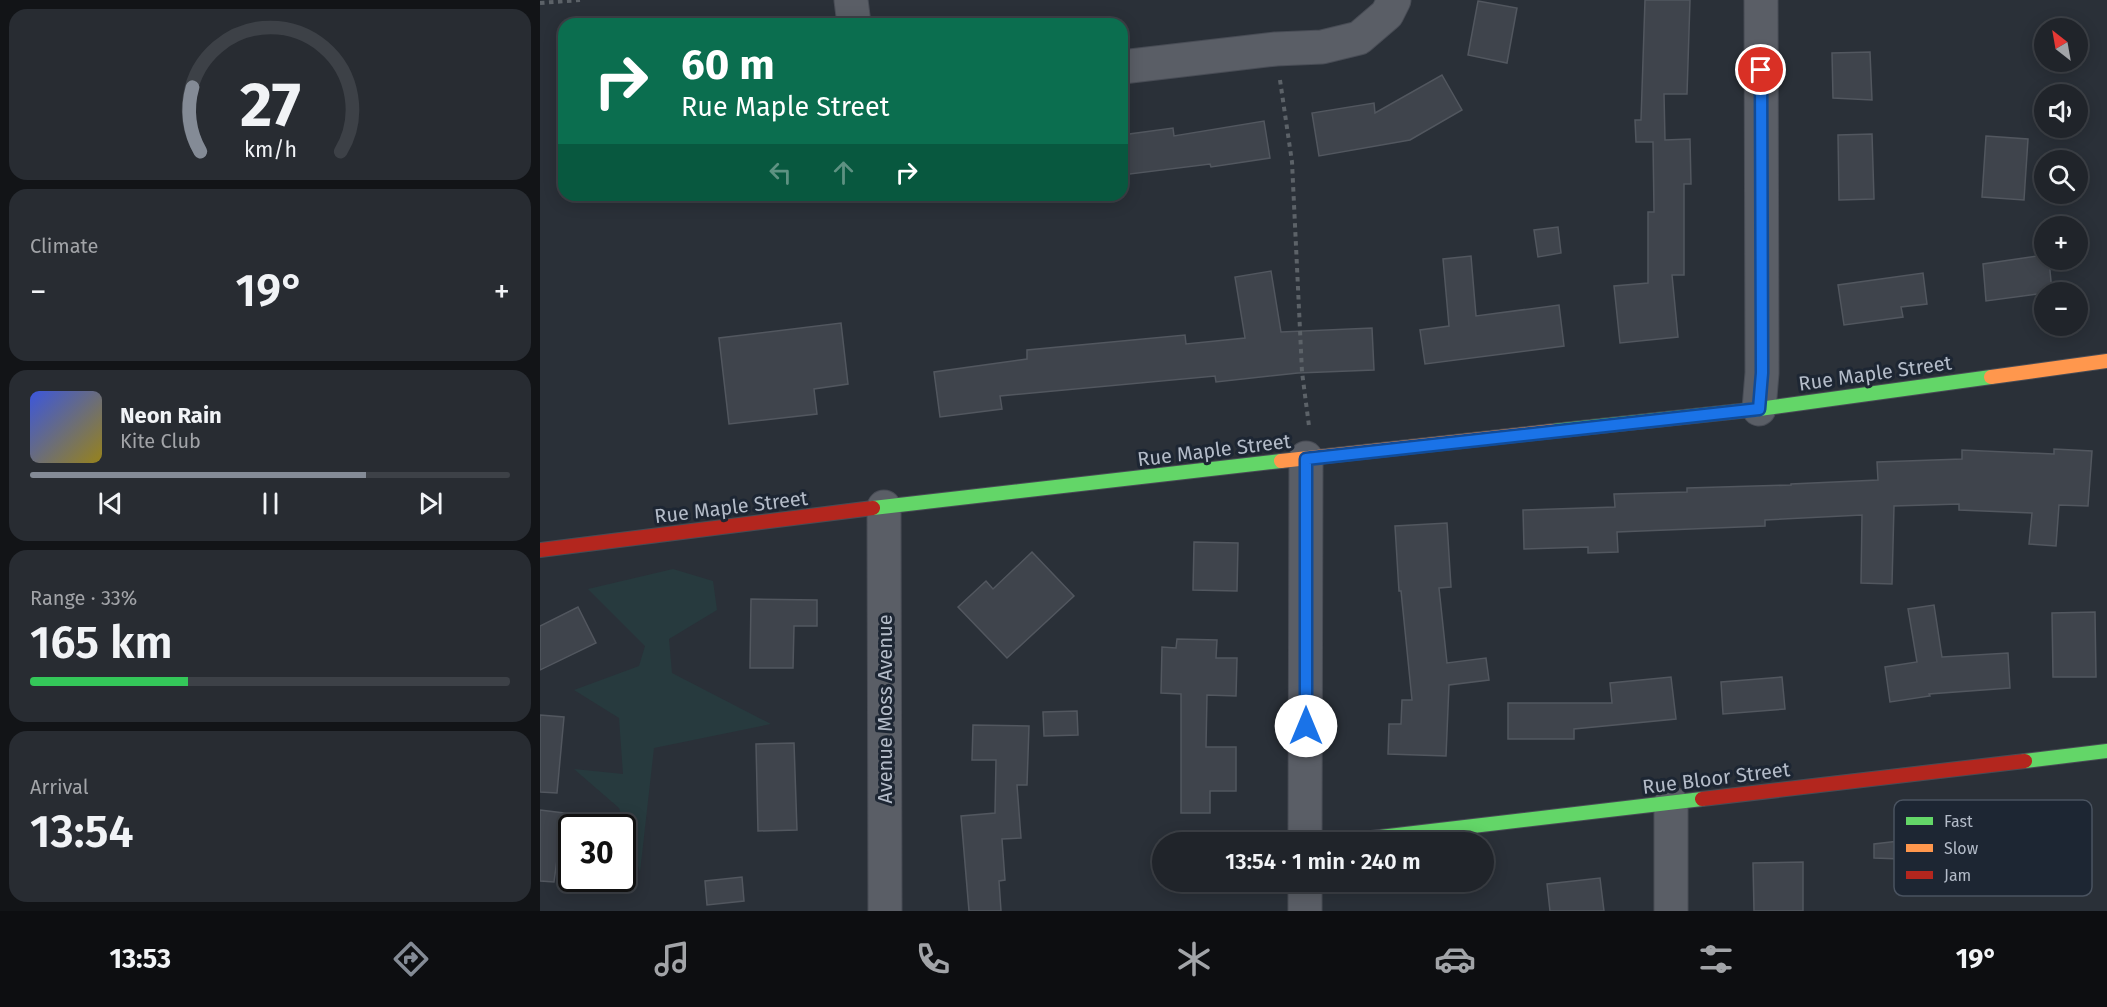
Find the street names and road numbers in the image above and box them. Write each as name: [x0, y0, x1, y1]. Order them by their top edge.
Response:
street label: Rue Maple Street: [1797, 350, 1954, 396]
street label: Rue Maple Street: [1136, 429, 1293, 471]
street label: Rue Maple Street: [653, 486, 810, 528]
street label: Avenue Moss Avenue: [873, 614, 897, 804]
street label: Rue Bloor Street: [1641, 757, 1792, 799]

